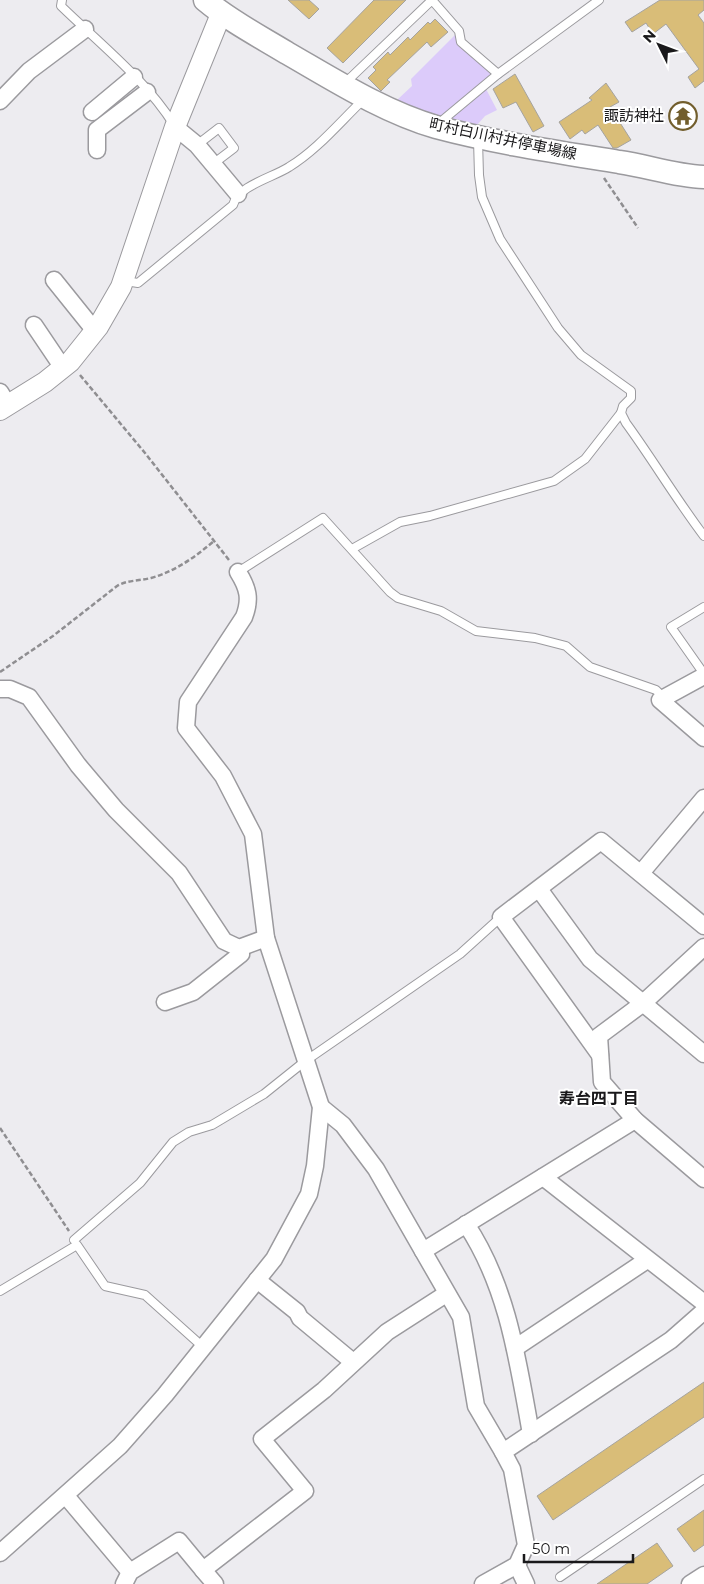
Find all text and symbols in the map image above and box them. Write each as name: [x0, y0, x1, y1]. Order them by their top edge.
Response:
north arrow: [634, 20, 684, 70]
text: N: [639, 26, 660, 47]
temple icon: 諏訪神社: [668, 101, 698, 131]
place label: 諏訪神社: [604, 106, 664, 125]
street label: 町村白川村井停車場線: [428, 114, 578, 163]
district label: 寿台四丁目: [559, 1089, 639, 1108]
scale bar: [524, 1532, 633, 1564]
text: 50 m: [532, 1539, 570, 1558]

